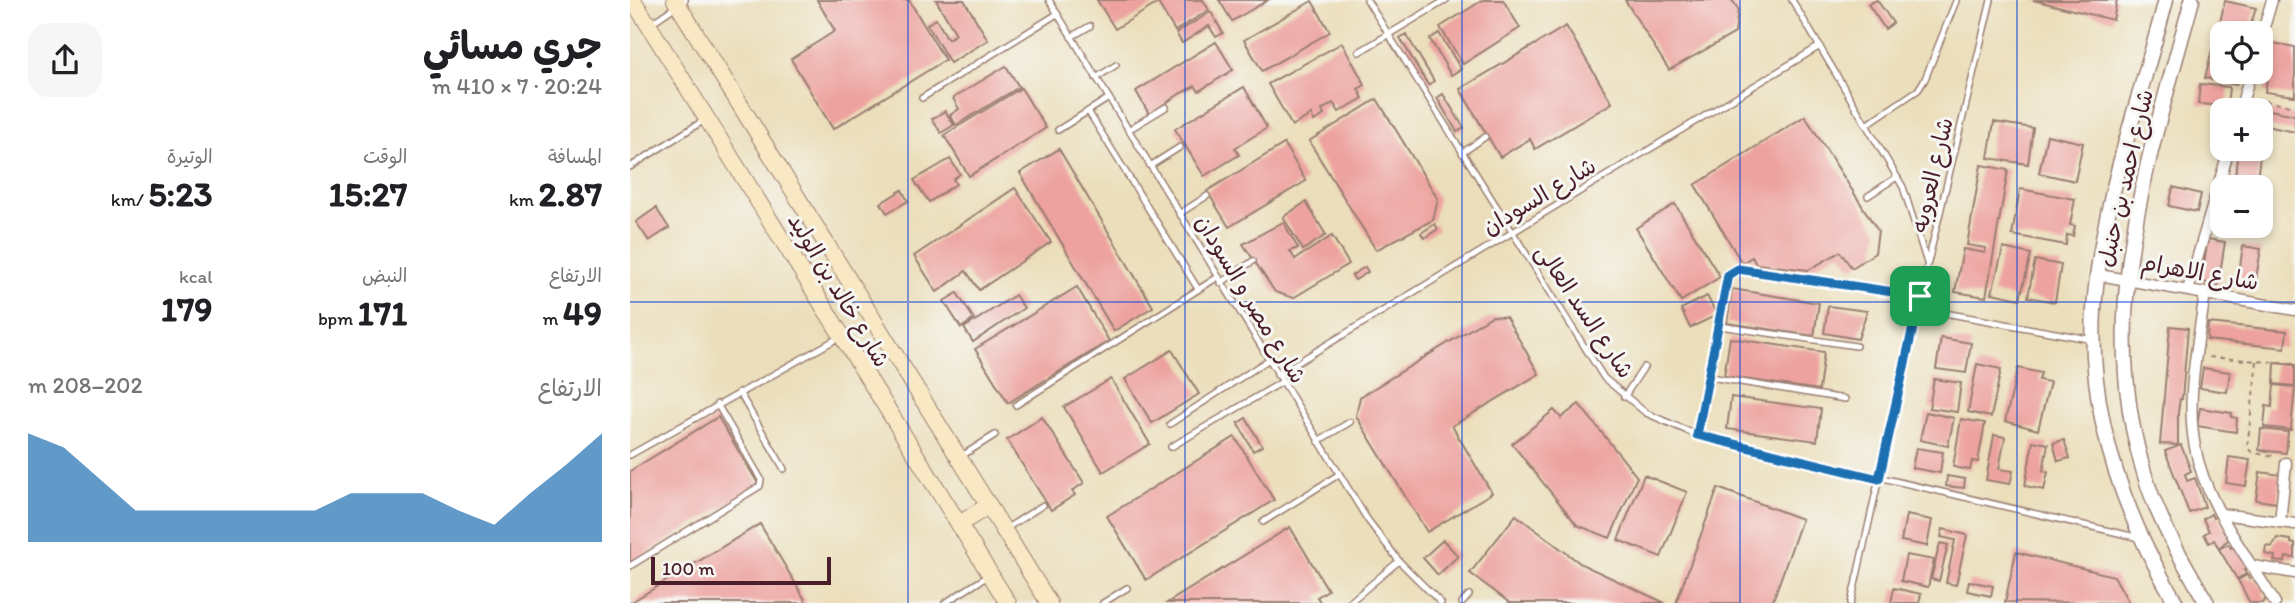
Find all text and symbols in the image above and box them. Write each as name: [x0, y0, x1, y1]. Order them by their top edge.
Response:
map controls: [2210, 21, 2273, 238]
button: locate: [2210, 21, 2273, 84]
button: share: [28, 23, 102, 97]
text: جري مسائي: [423, 23, 602, 69]
text: 20:24 · 7 × 410 m: [432, 72, 602, 100]
street label: شارع احمد بن حنبل: [2091, 86, 2161, 270]
button: +: [2210, 98, 2273, 161]
street label: شارع العروبه: [1905, 115, 1961, 236]
text: الوتيرة: [167, 145, 213, 168]
text: الوقت: [363, 145, 407, 168]
text: المسافة: [548, 145, 602, 168]
street label: شارع السودان: [1477, 151, 1602, 243]
text: 5:23: [148, 173, 213, 215]
text: 15:27: [328, 173, 407, 215]
text: 2.87: [538, 173, 602, 215]
button: −: [2210, 175, 2273, 238]
text: /km: [111, 188, 148, 211]
text: km: [509, 188, 538, 211]
street label: شارع خالد بن الوليد: [780, 208, 896, 373]
street label: شارع مصر و السودان: [1188, 210, 1312, 389]
street label: شارع السد العالى: [1528, 239, 1640, 384]
street label: شارع الاهرام: [2138, 248, 2261, 300]
text: النبض: [362, 264, 407, 287]
text: الارتفاع: [549, 264, 602, 287]
text: kcal: [179, 265, 213, 288]
pin: [1890, 266, 1950, 326]
icon: arrive: [1901, 277, 1939, 315]
text: 179: [161, 288, 213, 330]
text: 171: [358, 292, 407, 334]
text: 49: [563, 292, 602, 334]
text: bpm: [318, 307, 358, 330]
text: m: [542, 307, 563, 330]
text: 202–208 m: [28, 371, 143, 399]
text: الارتفاع: [538, 374, 602, 402]
scale bar: [651, 554, 831, 586]
text: 100 m: [662, 557, 714, 580]

